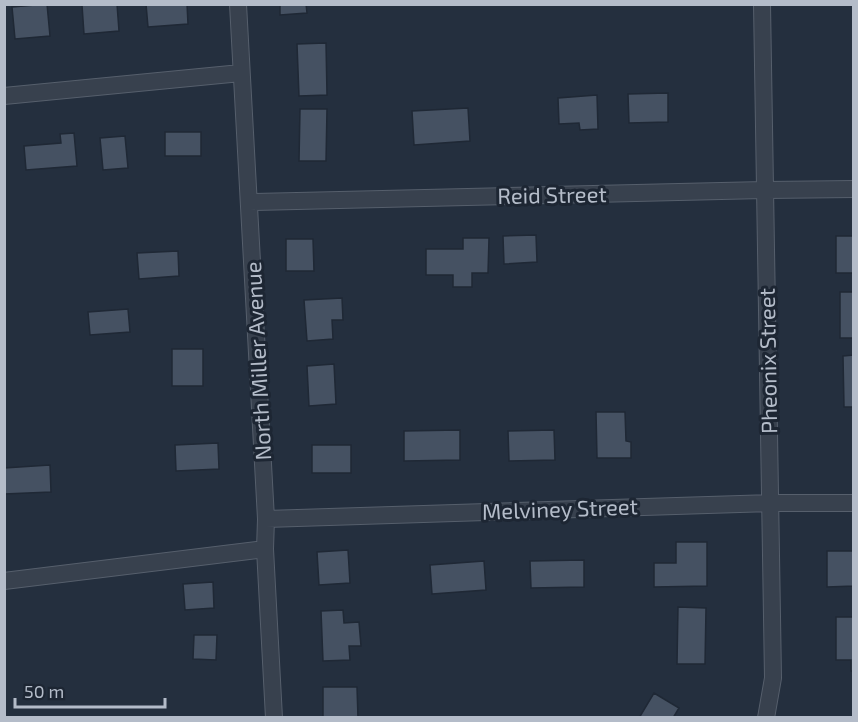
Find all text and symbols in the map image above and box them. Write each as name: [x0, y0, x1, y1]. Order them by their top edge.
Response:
street label: Reid Street: [497, 180, 607, 208]
street label: North Miller Avenue: [239, 261, 275, 461]
street label: Pheonix Street: [753, 288, 781, 434]
street label: Melviney Street: [482, 492, 638, 524]
scale bar: [15, 671, 165, 709]
text: 50 m: [24, 680, 64, 702]

